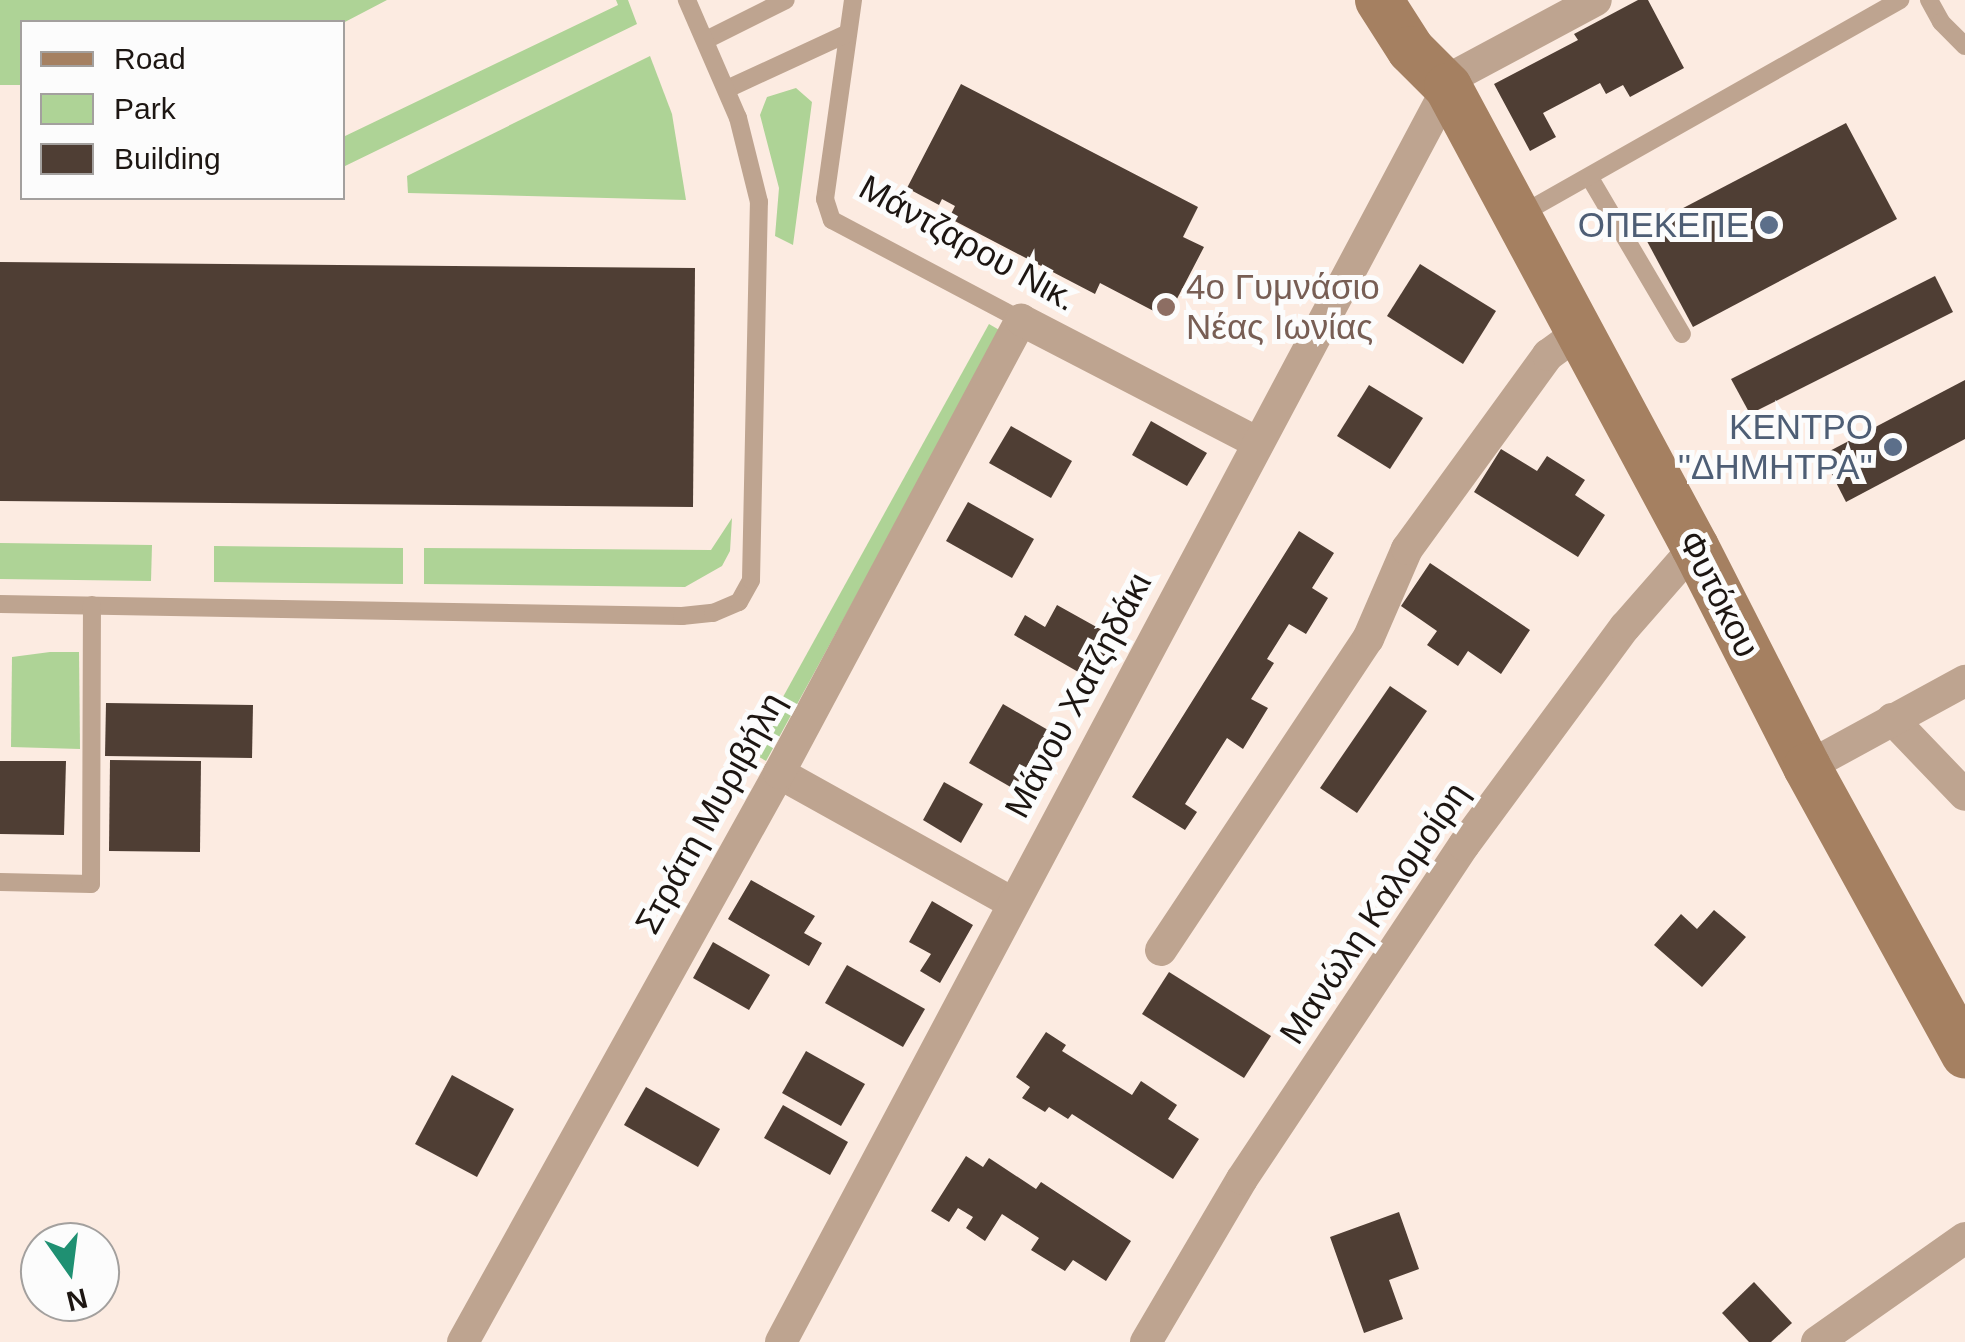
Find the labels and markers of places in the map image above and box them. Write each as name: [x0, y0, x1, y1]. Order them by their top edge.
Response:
place label: ΟΠΕΚΕΠΕ: [1578, 204, 1749, 246]
marker: ΟΠΕΚΕΠΕ: [1758, 214, 1780, 236]
place label: 4ο Γυμνάσιο Νέας Ιωνίας: [1186, 266, 1380, 348]
marker: 4ο Γυμνάσιο Νέας Ιωνίας: [1155, 296, 1177, 318]
place label: ΚΕΝΤΡΟ ''ΔΗΜΗΤΡΑ'': [1678, 406, 1873, 488]
marker: ΚΕΝΤΡΟ ''ΔΗΜΗΤΡΑ'': [1882, 436, 1904, 458]

